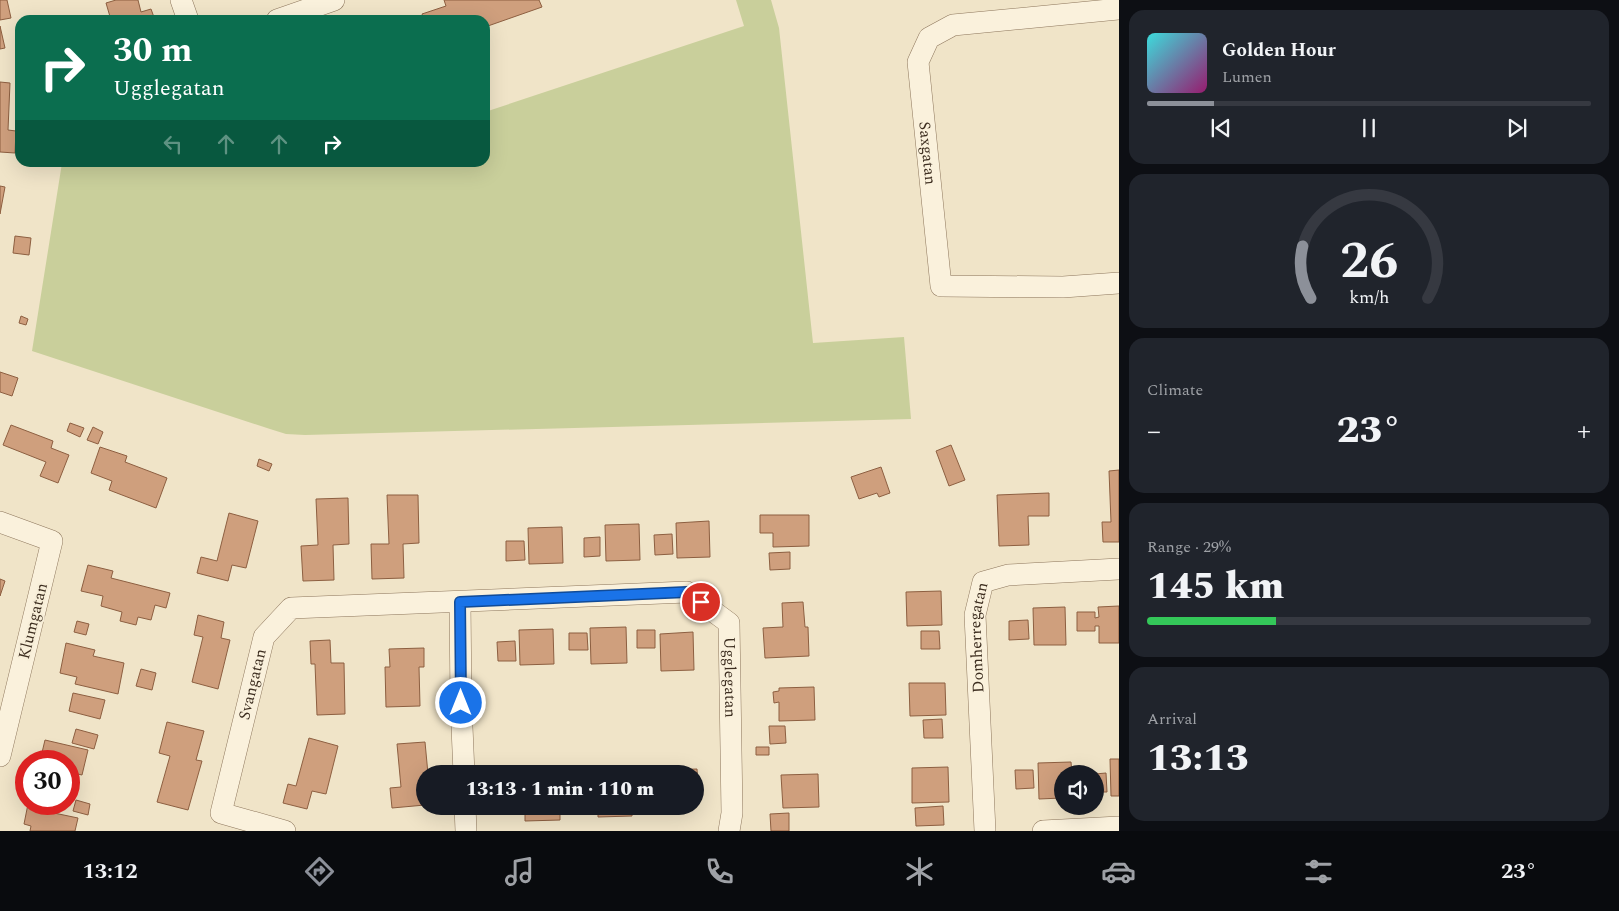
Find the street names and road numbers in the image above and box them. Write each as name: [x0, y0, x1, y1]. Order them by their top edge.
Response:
street label: Saxgatan: [912, 120, 943, 186]
street label: Klumgatan: [12, 580, 54, 662]
street label: Domherregatan: [963, 580, 995, 693]
street label: Ugglegatan: [717, 636, 742, 718]
street label: Svangatan: [232, 646, 273, 722]

